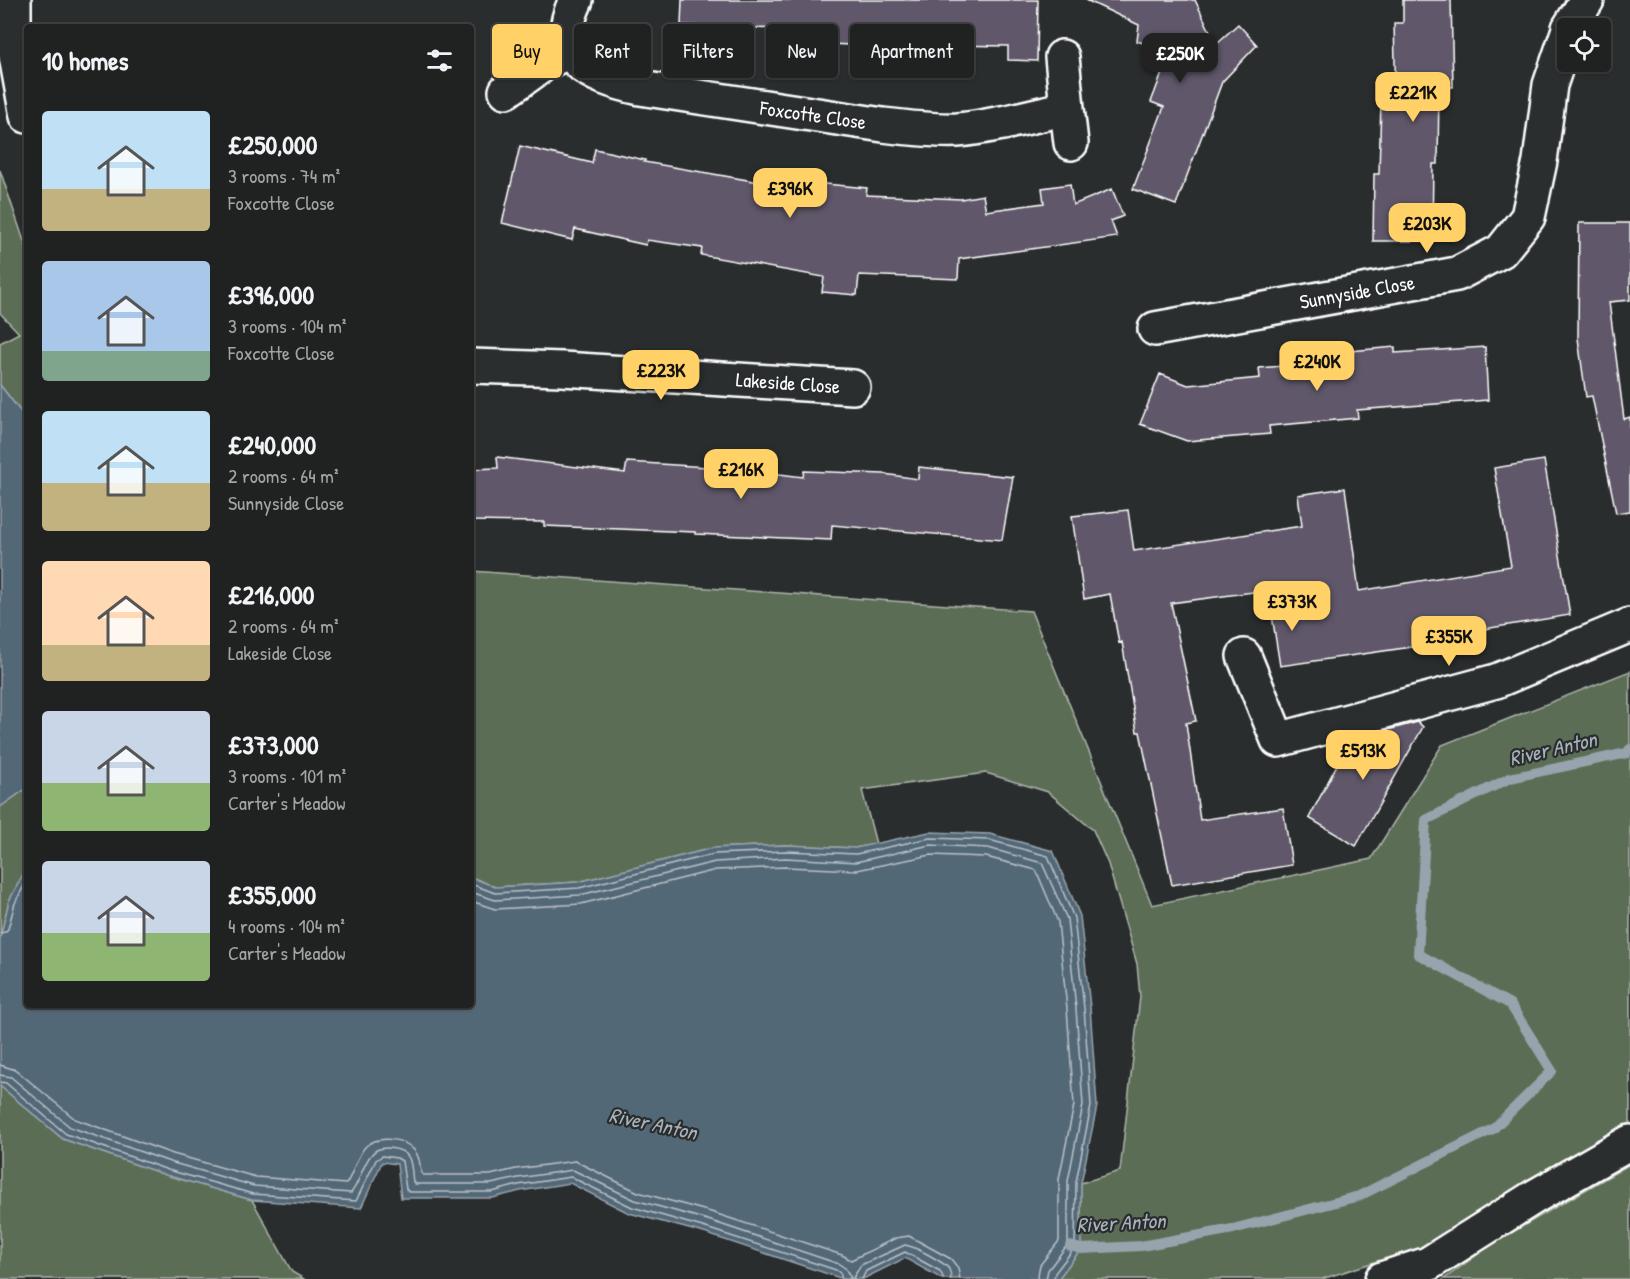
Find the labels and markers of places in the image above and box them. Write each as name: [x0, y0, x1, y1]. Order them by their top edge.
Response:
pin: £250K: [1138, 33, 1222, 84]
pin: £221K: [1371, 72, 1455, 123]
pin: £396K: [748, 168, 832, 219]
pin: £203K: [1385, 203, 1469, 254]
pin: £240K: [1275, 341, 1359, 392]
pin: £223K: [619, 350, 703, 401]
pin: £216K: [699, 449, 783, 500]
pin: £373K: [1250, 581, 1334, 632]
pin: £355K: [1407, 616, 1491, 667]
pin: £513K: [1321, 730, 1405, 781]

